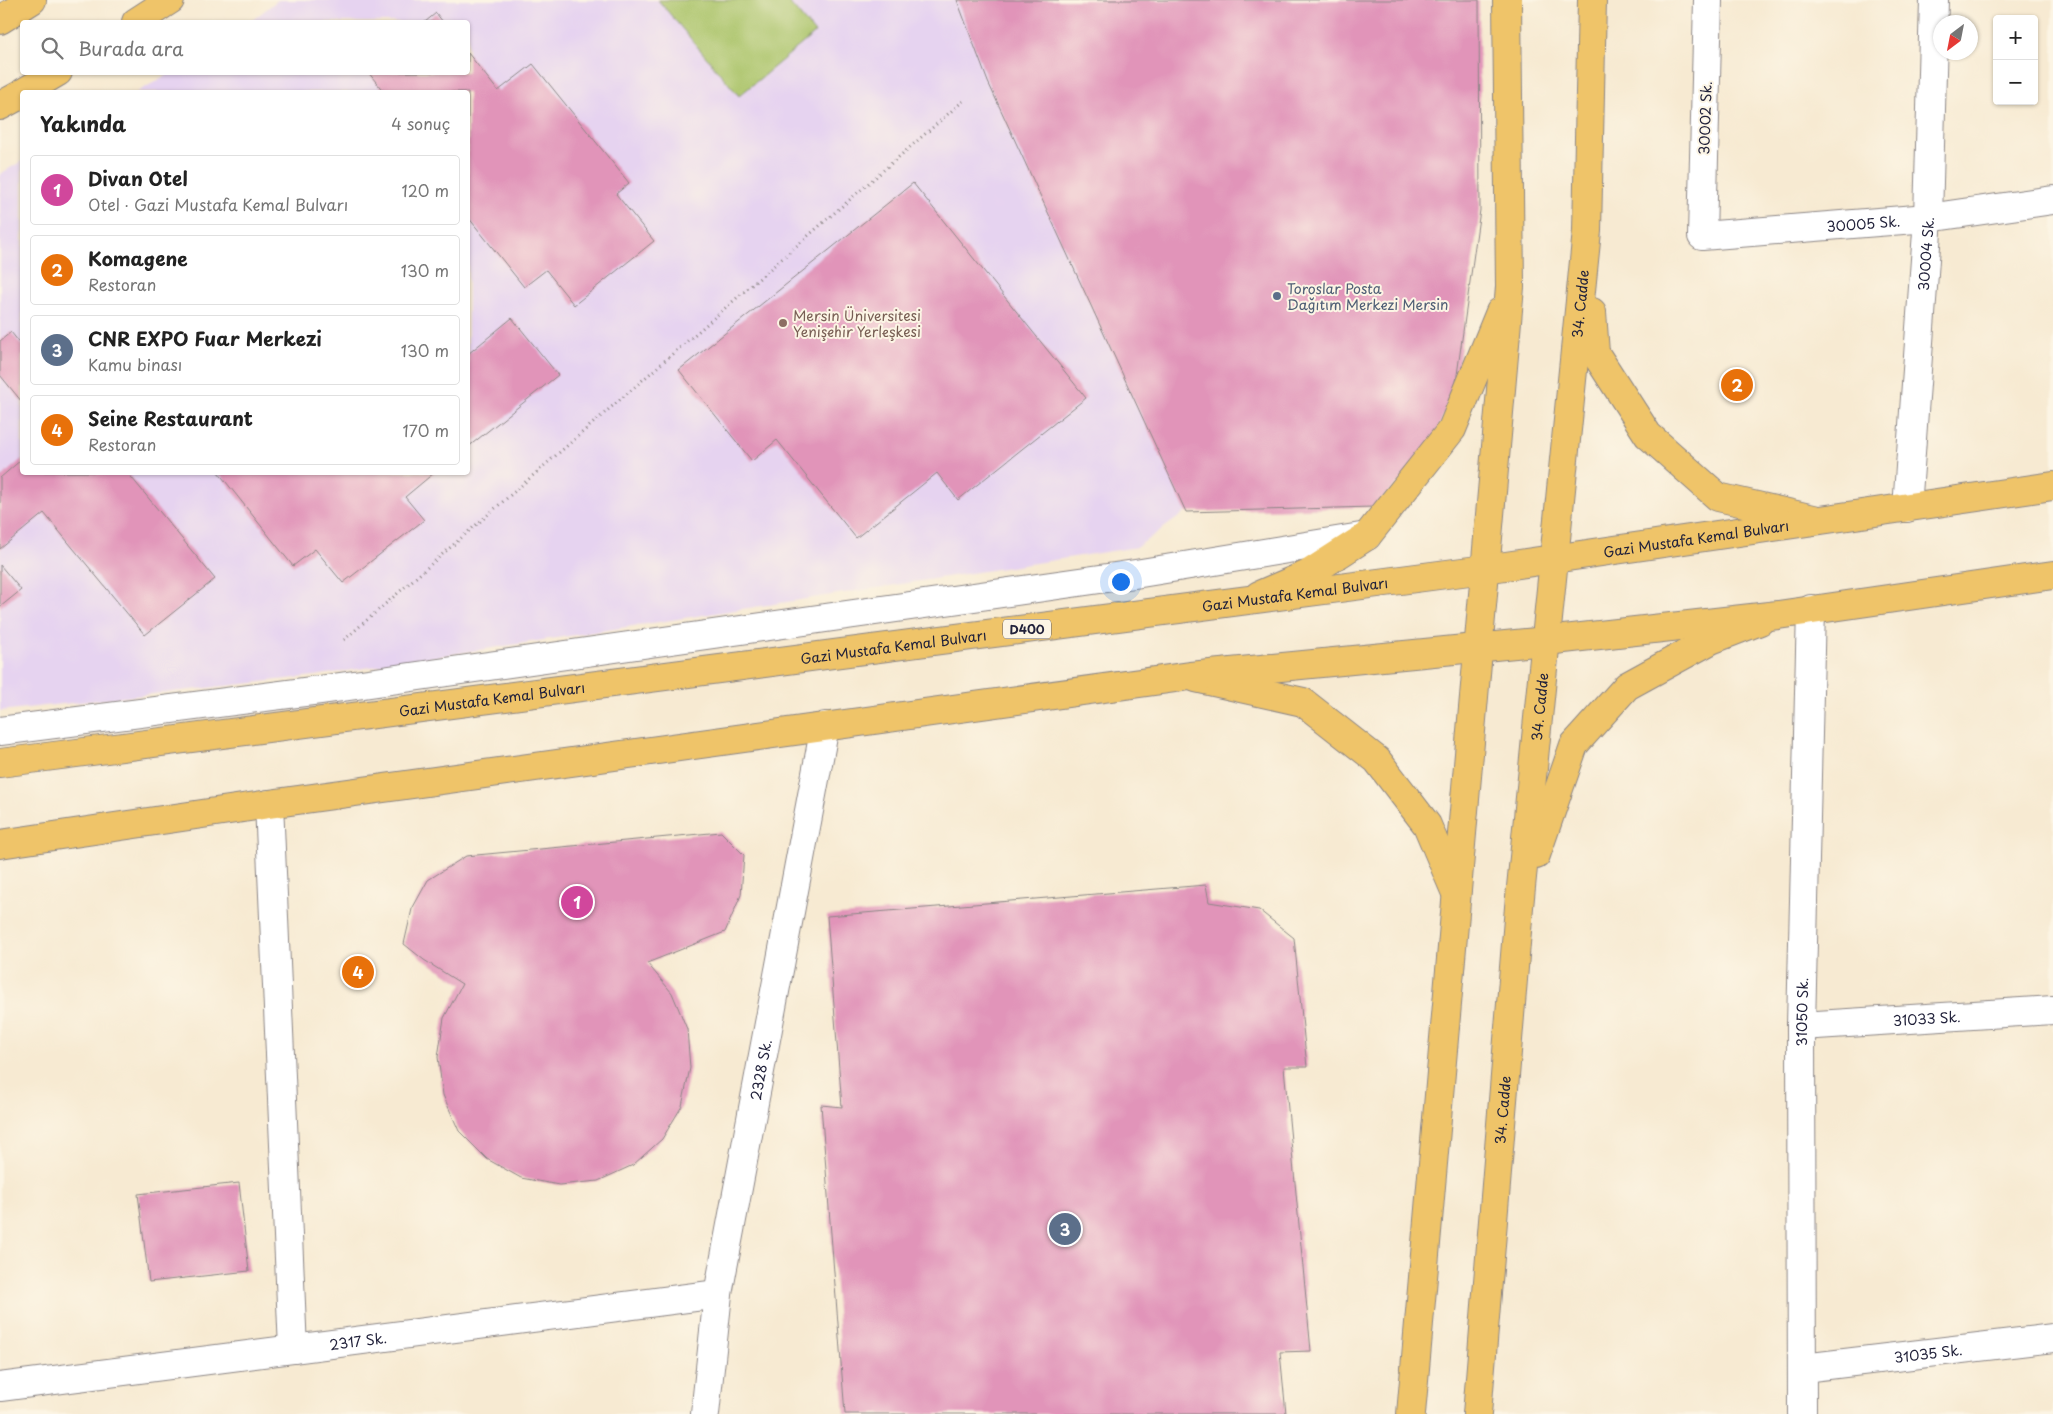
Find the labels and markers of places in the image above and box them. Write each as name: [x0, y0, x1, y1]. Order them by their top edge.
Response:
place label: Toroslar Posta Dağıtım Merkezi Mersin: [1287, 278, 1448, 315]
marker: Toroslar Posta Dağıtım Merkezi Mersin: [1271, 290, 1283, 302]
place label: Mersin Üniversitesi Yenişehir Yerleşkesi: [793, 305, 921, 342]
marker: Mersin Üniversitesi Yenişehir Yerleşkesi: [777, 317, 789, 329]
pin: 2: [1721, 366, 1753, 404]
pin: 1: [561, 883, 593, 921]
pin: 4: [342, 953, 374, 991]
pin: 3: [1049, 1210, 1081, 1248]

